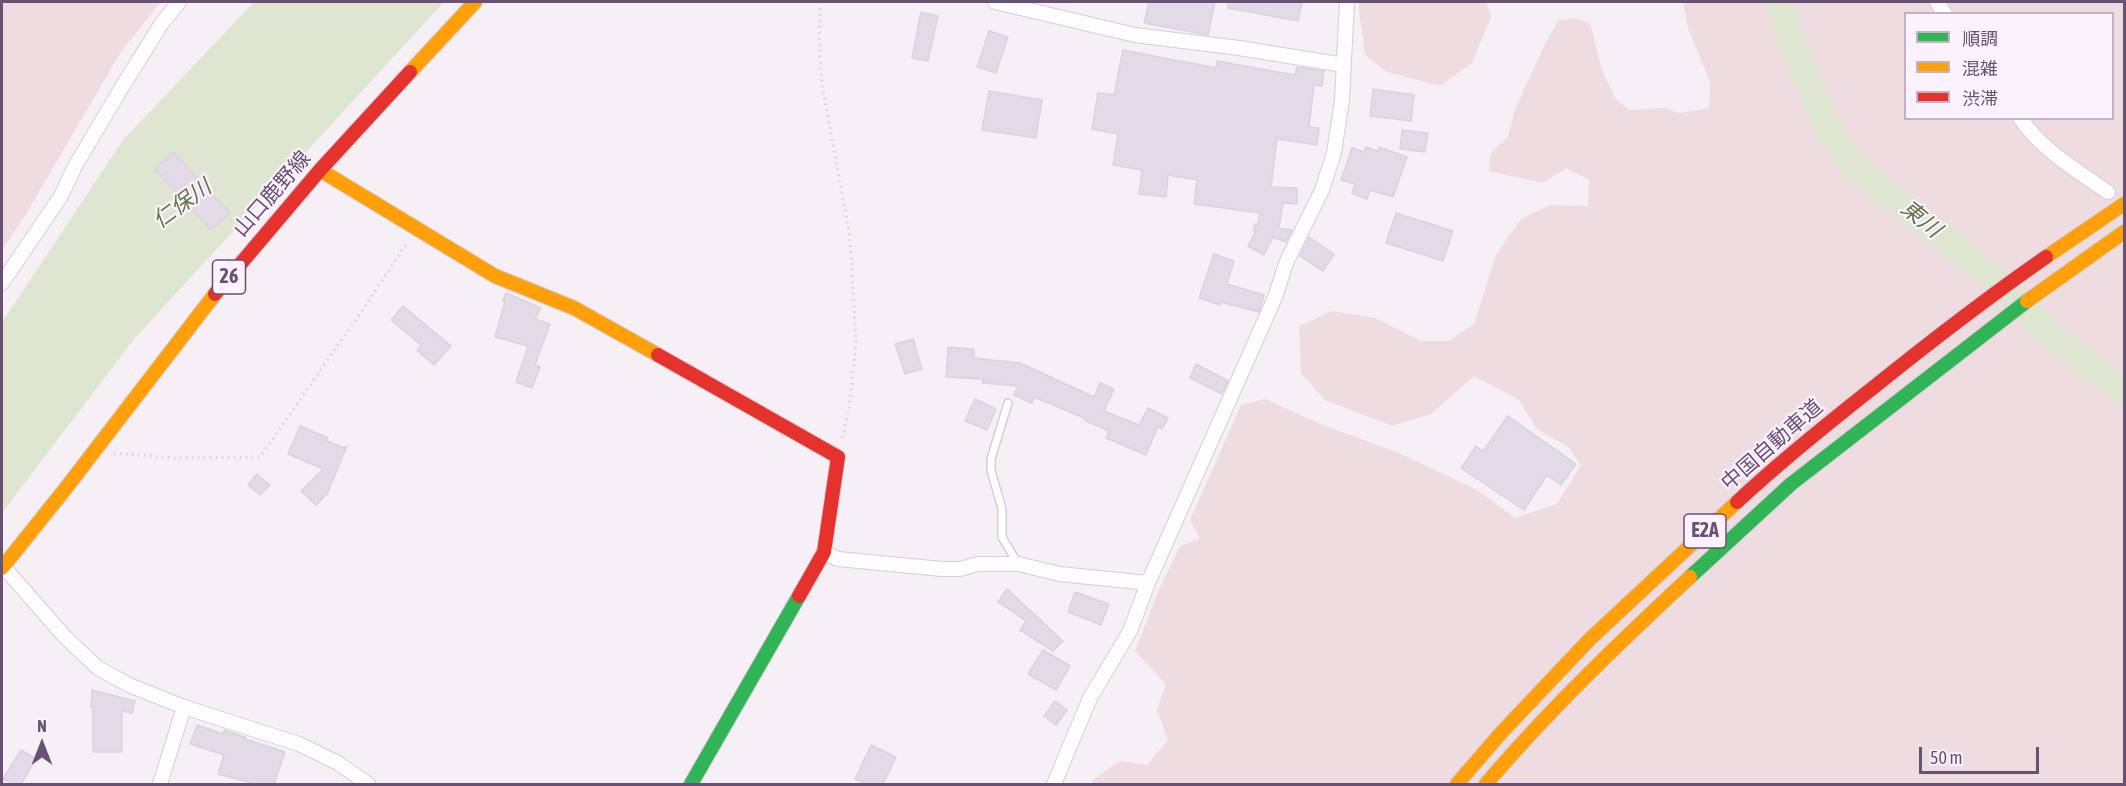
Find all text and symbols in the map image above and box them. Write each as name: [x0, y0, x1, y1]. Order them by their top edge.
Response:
legend: [1904, 12, 2114, 120]
text: 順調: [1962, 28, 1998, 49]
text: 混雑: [1962, 58, 1998, 79]
text: 渋滞: [1962, 88, 1998, 109]
street label: 山口鹿野線: [228, 146, 316, 242]
water label: 仁保川: [148, 174, 216, 234]
water label: 東川: [1896, 195, 1946, 243]
road number: 26: [212, 260, 246, 294]
street label: 中国自動車道: [1716, 394, 1828, 496]
road number: E2A: [1684, 514, 1726, 548]
north arrow: [12, 714, 72, 774]
text: N: [37, 717, 47, 735]
scale bar: [1922, 735, 2042, 773]
text: 50 m: [1930, 747, 1962, 768]

